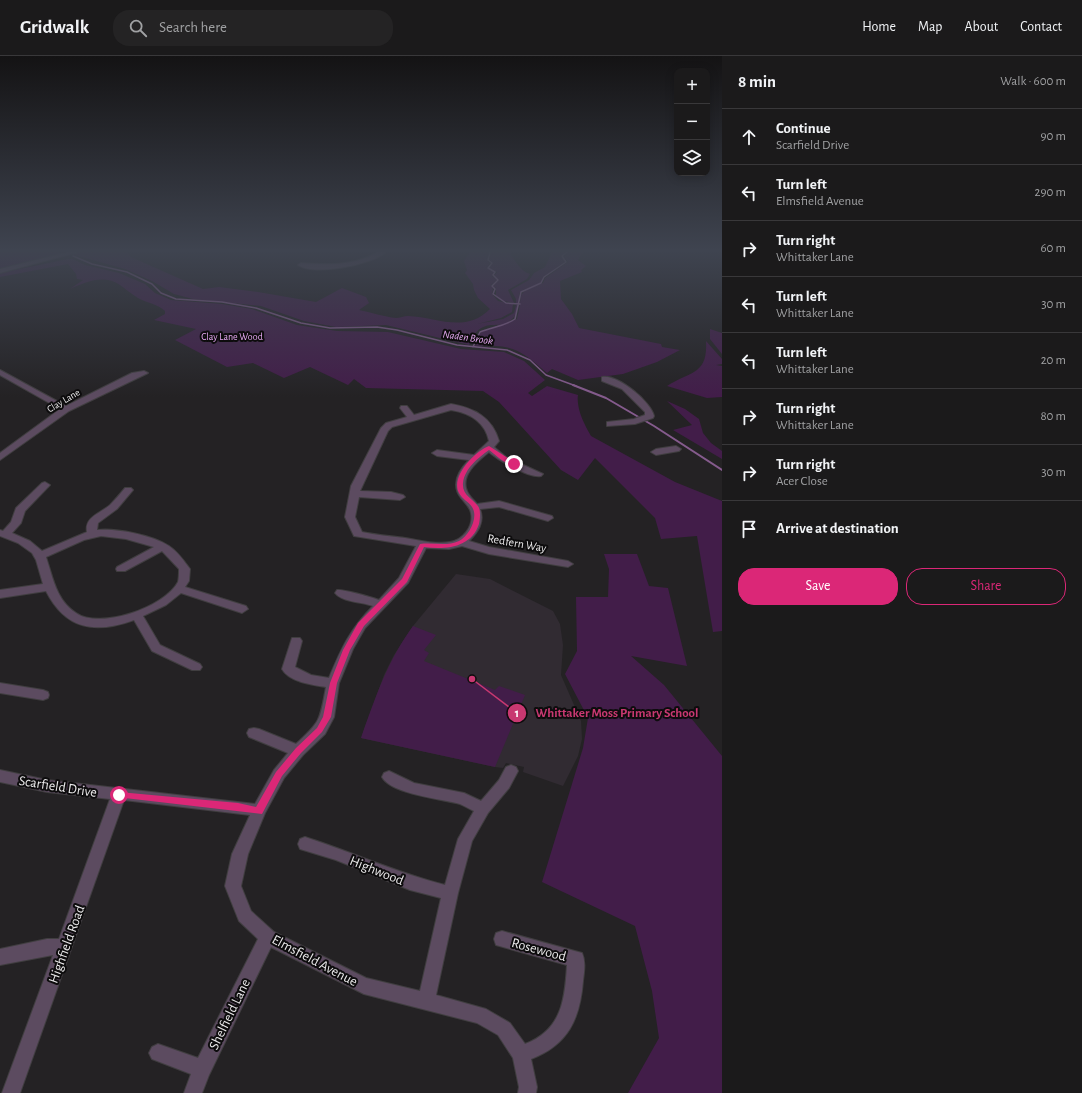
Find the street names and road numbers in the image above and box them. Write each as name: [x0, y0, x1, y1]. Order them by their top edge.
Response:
street label: Clay Lane: [45, 387, 82, 415]
street label: Redfern Way: [486, 532, 547, 555]
street label: Scarfield Drive: [18, 774, 98, 800]
street label: Highwood: [348, 854, 406, 888]
street label: Highfield Road: [46, 903, 88, 985]
street label: Elmsfield Avenue: [269, 932, 360, 989]
street label: Rosewood: [510, 936, 568, 964]
street label: Shelfield Lane: [207, 977, 253, 1052]

